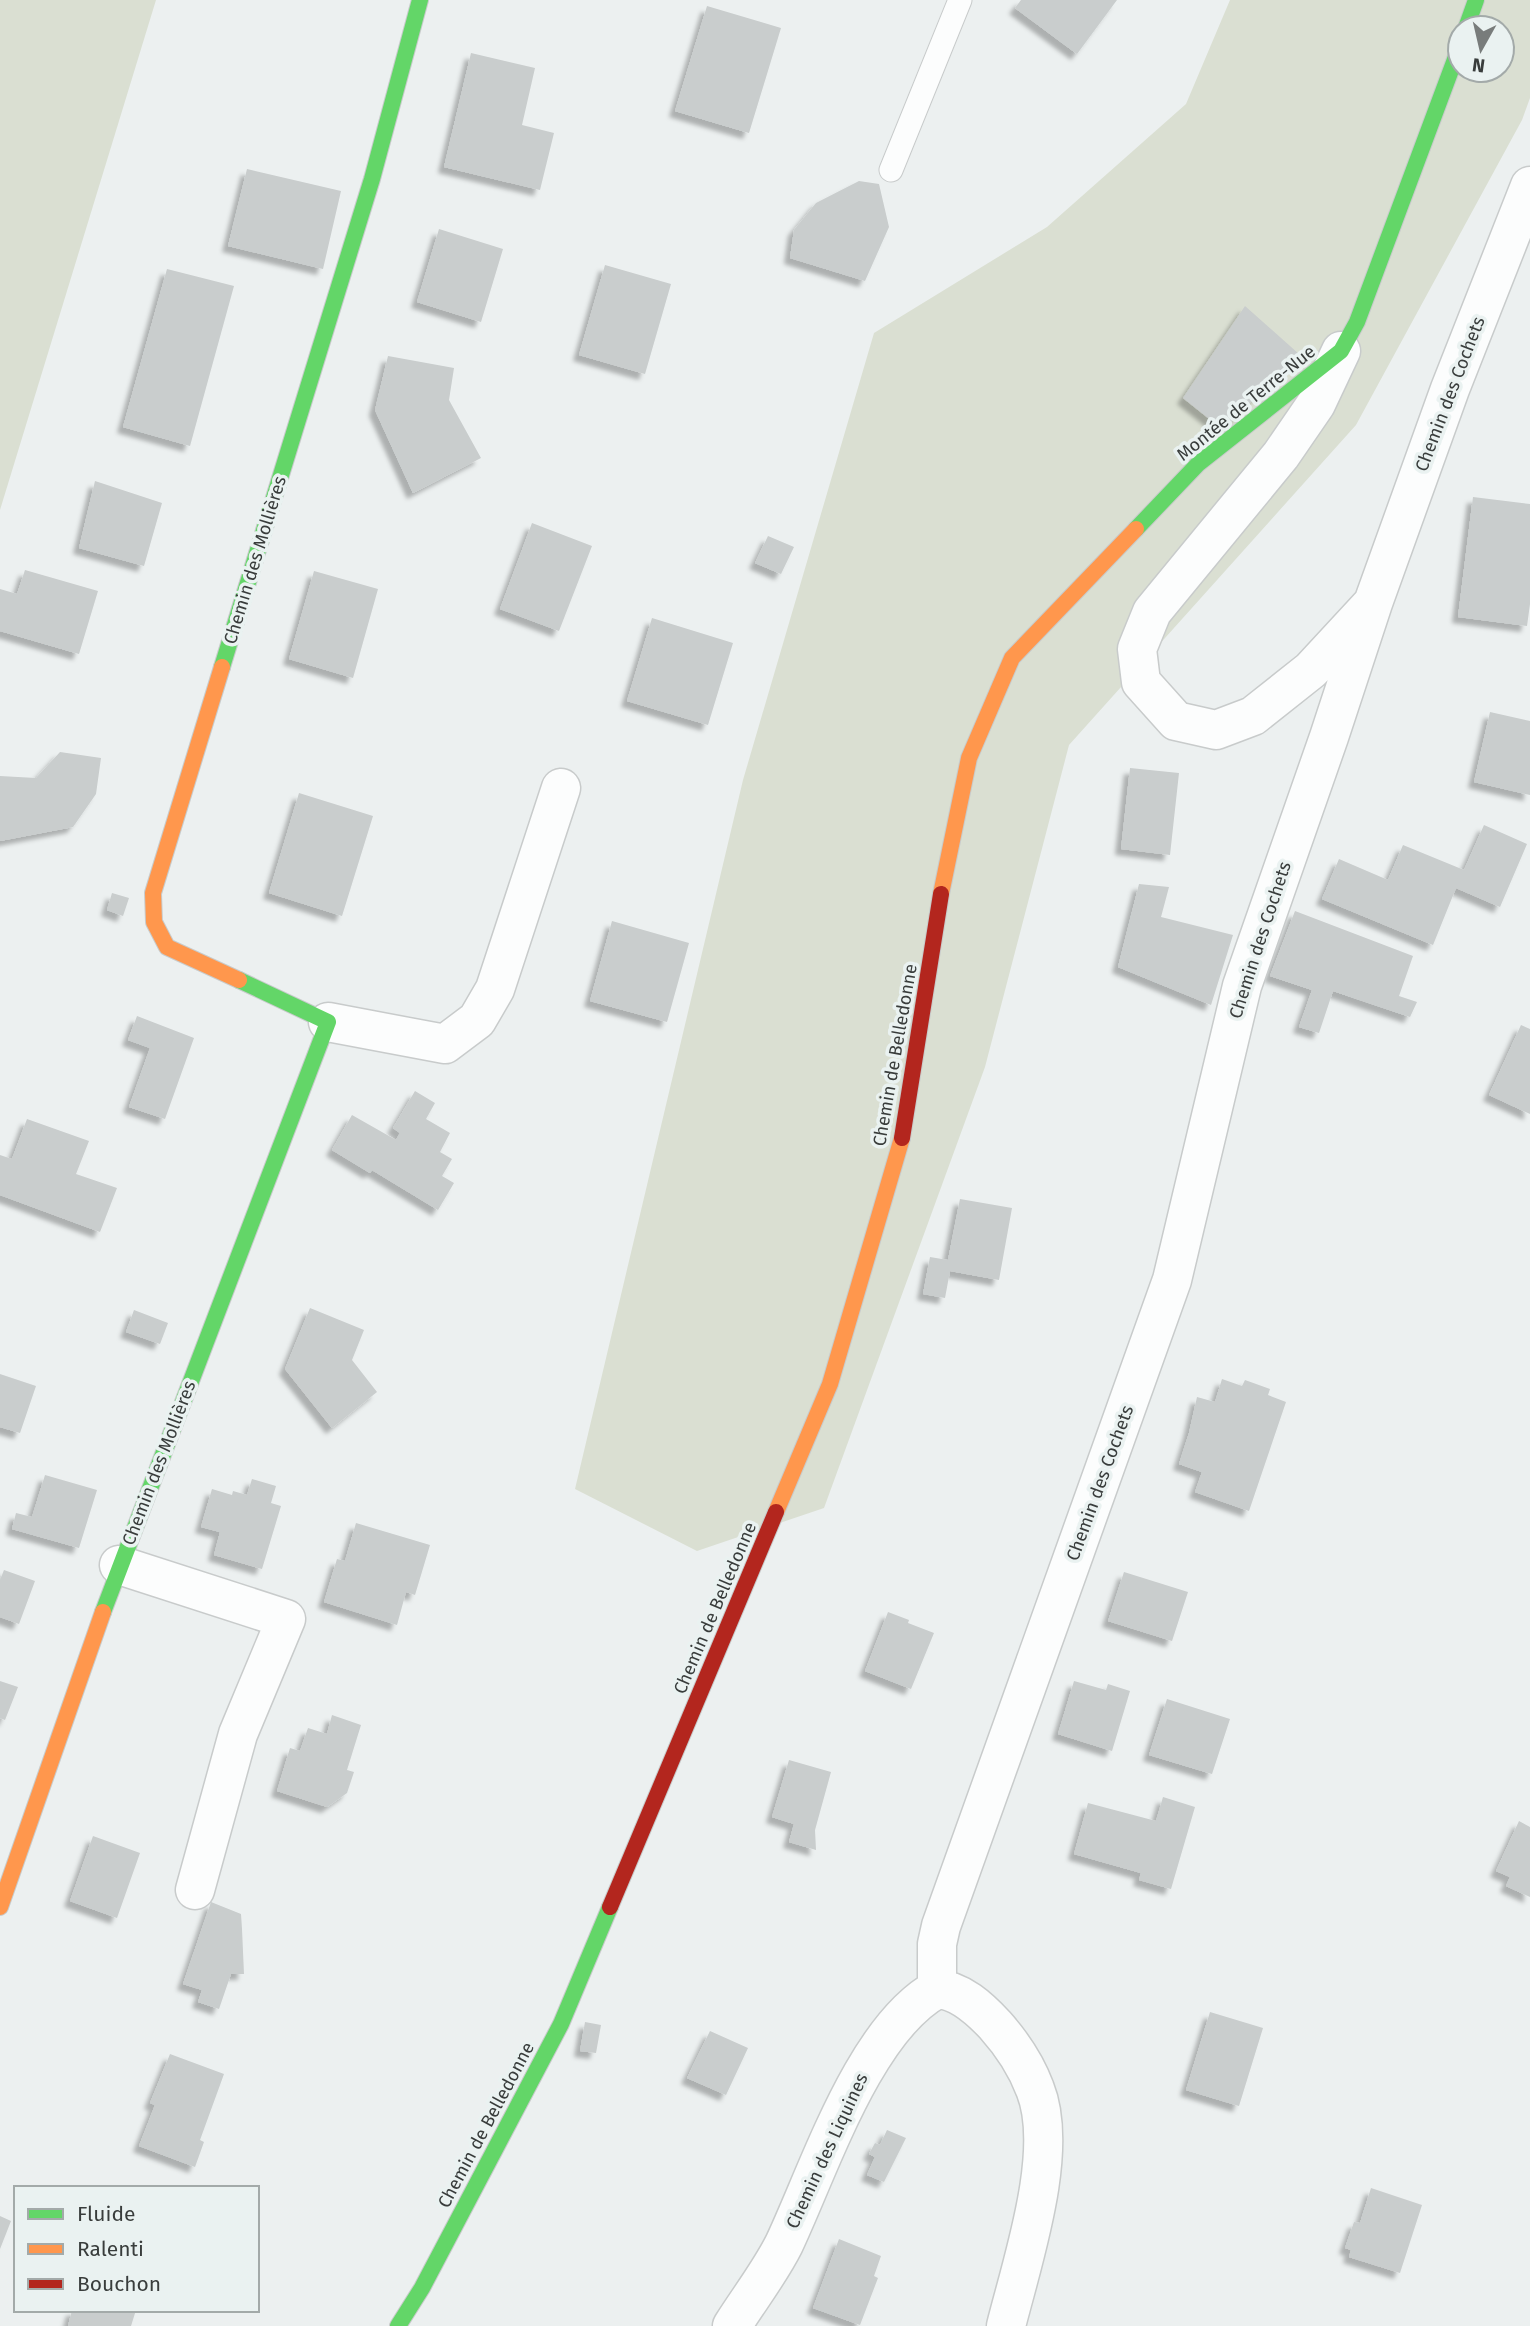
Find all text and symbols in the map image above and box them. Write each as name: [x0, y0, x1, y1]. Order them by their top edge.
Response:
north arrow: [1446, 14, 1516, 84]
text: N: [1471, 53, 1487, 78]
street label: Chemin des Cochets: [1410, 314, 1490, 474]
street label: Montée de Terre-Nue: [1172, 340, 1320, 466]
street label: Chemin des Mollières: [219, 473, 291, 647]
street label: Chemin des Cochets: [1224, 859, 1296, 1021]
street label: Chemin de Belledonne: [868, 962, 922, 1148]
street label: Chemin des Mollières: [117, 1378, 201, 1548]
street label: Chemin des Cochets: [1062, 1402, 1138, 1564]
street label: Chemin de Belledonne: [669, 1519, 761, 1697]
street label: Chemin de Belledonne: [433, 2038, 539, 2212]
street label: Chemin des Liquines: [781, 2070, 873, 2232]
legend: [14, 2186, 259, 2312]
text: Fluide: [77, 2201, 135, 2227]
text: Ralenti: [77, 2236, 144, 2262]
text: Bouchon: [77, 2271, 161, 2297]

